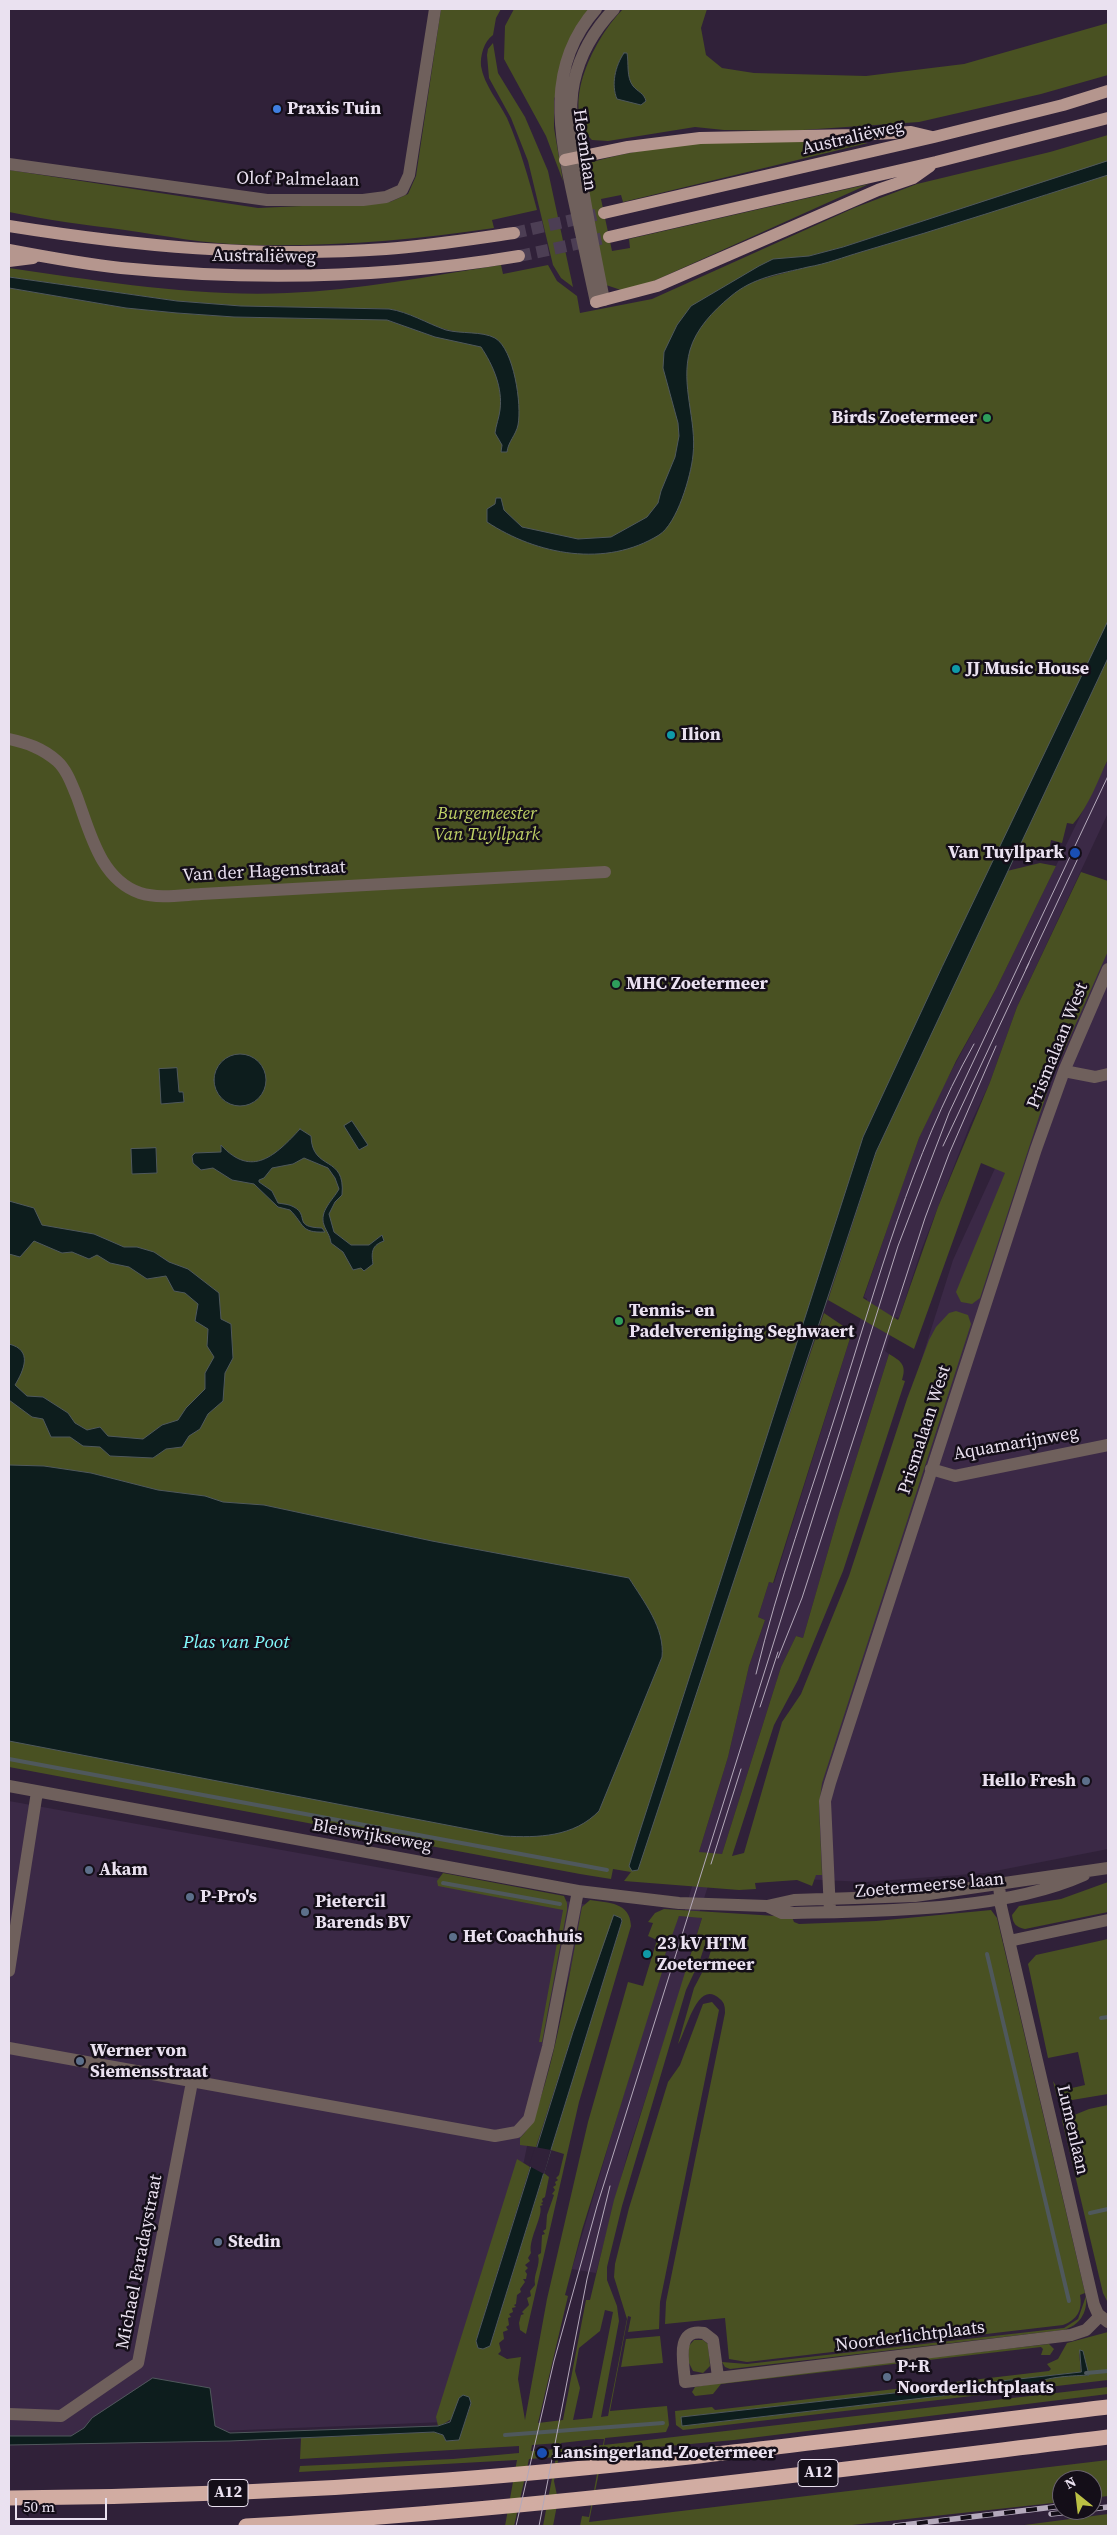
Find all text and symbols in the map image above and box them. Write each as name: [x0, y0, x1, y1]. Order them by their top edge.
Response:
place label: Praxis Tuin: [287, 98, 381, 120]
marker: Praxis Tuin: [271, 103, 283, 115]
street label: Heemlaan: [568, 108, 600, 192]
street label: Australiëweg: [800, 116, 906, 160]
street label: Olof Palmelaan: [236, 168, 360, 192]
street label: Australiëweg: [212, 245, 316, 269]
place label: Birds Zoetermeer: [832, 407, 977, 429]
marker: Birds Zoetermeer: [981, 412, 993, 424]
place label: JJ Music House: [966, 658, 1089, 680]
marker: JJ Music House: [950, 663, 962, 675]
place label: Ilion: [681, 724, 721, 746]
marker: Ilion: [665, 729, 677, 741]
park label: Burgemeester Van Tuyllpark: [434, 803, 540, 846]
place label: Van Tuyllpark: [948, 842, 1064, 864]
marker: Van Tuyllpark: [1068, 846, 1082, 860]
street label: Van der Hagenstraat: [182, 857, 346, 887]
place label: MHC Zoetermeer: [626, 973, 768, 995]
marker: MHC Zoetermeer: [610, 978, 622, 990]
street label: Prismalaan West: [1023, 980, 1093, 1112]
place label: Tennis- en Padelvereniging Seghwaert: [629, 1300, 854, 1342]
marker: Tennis- en Padelvereniging Seghwaert: [613, 1315, 625, 1327]
street label: Prismalaan West: [894, 1363, 956, 1497]
street label: Aquamarijnweg: [952, 1422, 1080, 1466]
water label: Plas van Poot: [183, 1632, 289, 1654]
place label: Hello Fresh: [982, 1770, 1076, 1792]
marker: Hello Fresh: [1080, 1775, 1092, 1787]
street label: Bleiswijkseweg: [310, 1815, 434, 1857]
place label: Akam: [99, 1859, 148, 1881]
marker: Akam: [83, 1864, 95, 1876]
street label: Zoetermeerse laan: [855, 1869, 1005, 1903]
place label: P-Pro's: [200, 1886, 257, 1908]
marker: P-Pro's: [184, 1891, 196, 1903]
place label: Pietercil Barends BV: [315, 1891, 410, 1934]
marker: Pietercil Barends BV: [299, 1906, 311, 1918]
place label: Het Coachhuis: [463, 1926, 582, 1948]
marker: Het Coachhuis: [447, 1931, 459, 1943]
place label: 23 kV HTM Zoetermeer: [657, 1933, 754, 1976]
marker: 23 kV HTM Zoetermeer: [641, 1948, 653, 1960]
place label: Werner von Siemensstraat: [90, 2040, 208, 2082]
marker: Werner von Siemensstraat: [74, 2055, 86, 2067]
street label: Lumenlaan: [1051, 2083, 1093, 2177]
street label: Michael Faradaystraat: [112, 2173, 168, 2351]
place label: Stedin: [228, 2231, 281, 2253]
marker: Stedin: [212, 2236, 224, 2248]
street label: Noorderlichtplaats: [834, 2317, 986, 2357]
place label: P+R Noorderlichtplaats: [897, 2356, 1054, 2398]
marker: P+R Noorderlichtplaats: [881, 2371, 893, 2383]
place label: Lansingerland-Zoetermeer: [553, 2442, 776, 2464]
marker: Lansingerland-Zoetermeer: [535, 2446, 549, 2460]
road number: A12: [798, 2460, 838, 2486]
north arrow: [1052, 2470, 1102, 2520]
text: N: [1061, 2472, 1080, 2494]
road number: A12: [208, 2480, 248, 2506]
scale bar: [18, 2488, 110, 2520]
text: 50 m: [23, 2496, 55, 2517]

